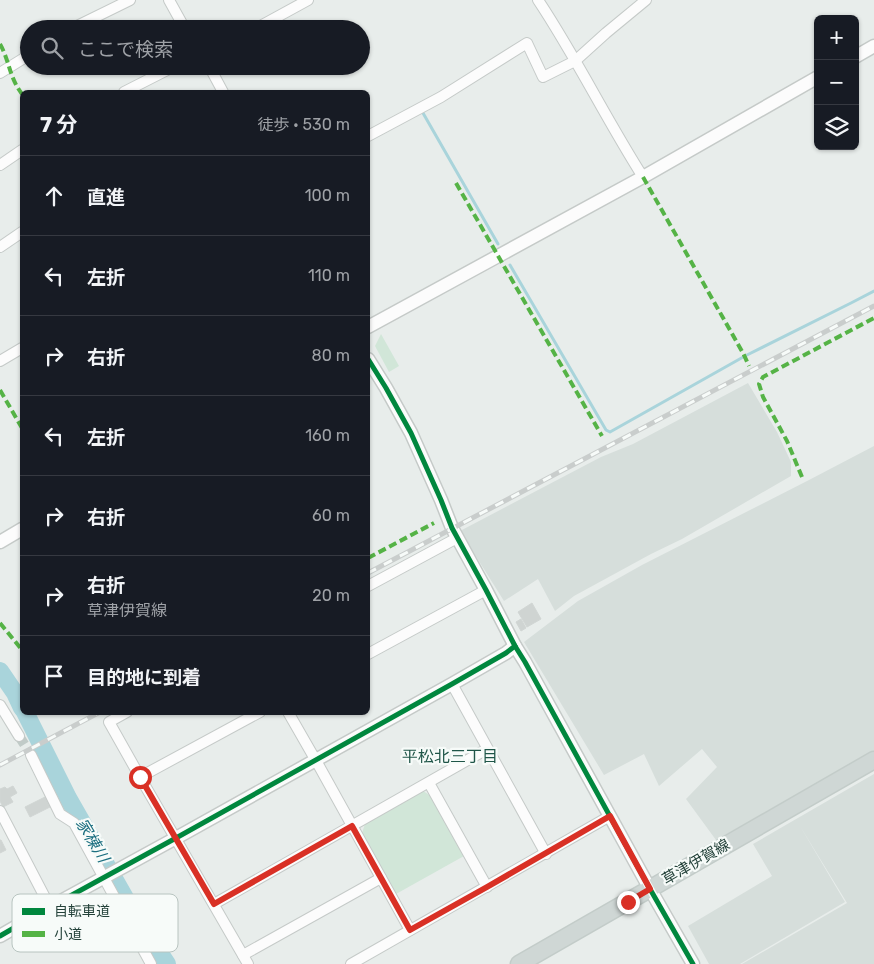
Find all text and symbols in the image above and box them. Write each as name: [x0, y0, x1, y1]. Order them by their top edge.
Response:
map controls: [814, 15, 859, 150]
button: +: [814, 15, 859, 60]
search box: [20, 20, 370, 75]
icon: search: [38, 34, 66, 62]
text: ここで検索: [78, 38, 173, 61]
button: −: [814, 60, 859, 105]
button: layers: [814, 105, 859, 150]
text: 7 分: [40, 112, 78, 137]
text: 徒歩 · 530 m: [257, 115, 350, 134]
icon: ahead: [40, 182, 68, 210]
text: 直進: [87, 186, 125, 209]
text: 100 m: [305, 186, 350, 205]
icon: left: [40, 262, 68, 290]
text: 左折: [87, 266, 125, 289]
text: 110 m: [308, 266, 350, 285]
icon: right: [40, 342, 68, 370]
text: 右折: [87, 346, 125, 369]
text: 80 m: [312, 346, 350, 365]
icon: left: [40, 422, 68, 450]
text: 左折: [87, 426, 125, 449]
text: 160 m: [305, 426, 350, 445]
icon: right: [40, 502, 68, 530]
text: 右折: [87, 506, 125, 529]
text: 60 m: [312, 506, 350, 525]
text: 右折: [87, 574, 125, 597]
icon: right: [40, 582, 68, 610]
text: 20 m: [312, 586, 350, 605]
text: 草津伊賀線: [87, 601, 167, 620]
icon: arrive: [40, 662, 68, 690]
text: 目的地に到着: [87, 666, 201, 689]
district label: 平松北三丁目: [402, 747, 498, 766]
route start: [129, 766, 152, 789]
water label: 家棟川: [72, 815, 114, 867]
street label: 草津伊賀線: [659, 835, 733, 889]
route end: [617, 891, 640, 914]
legend: [12, 894, 178, 952]
text: 自転車道: [54, 903, 110, 920]
text: 小道: [54, 926, 82, 943]

